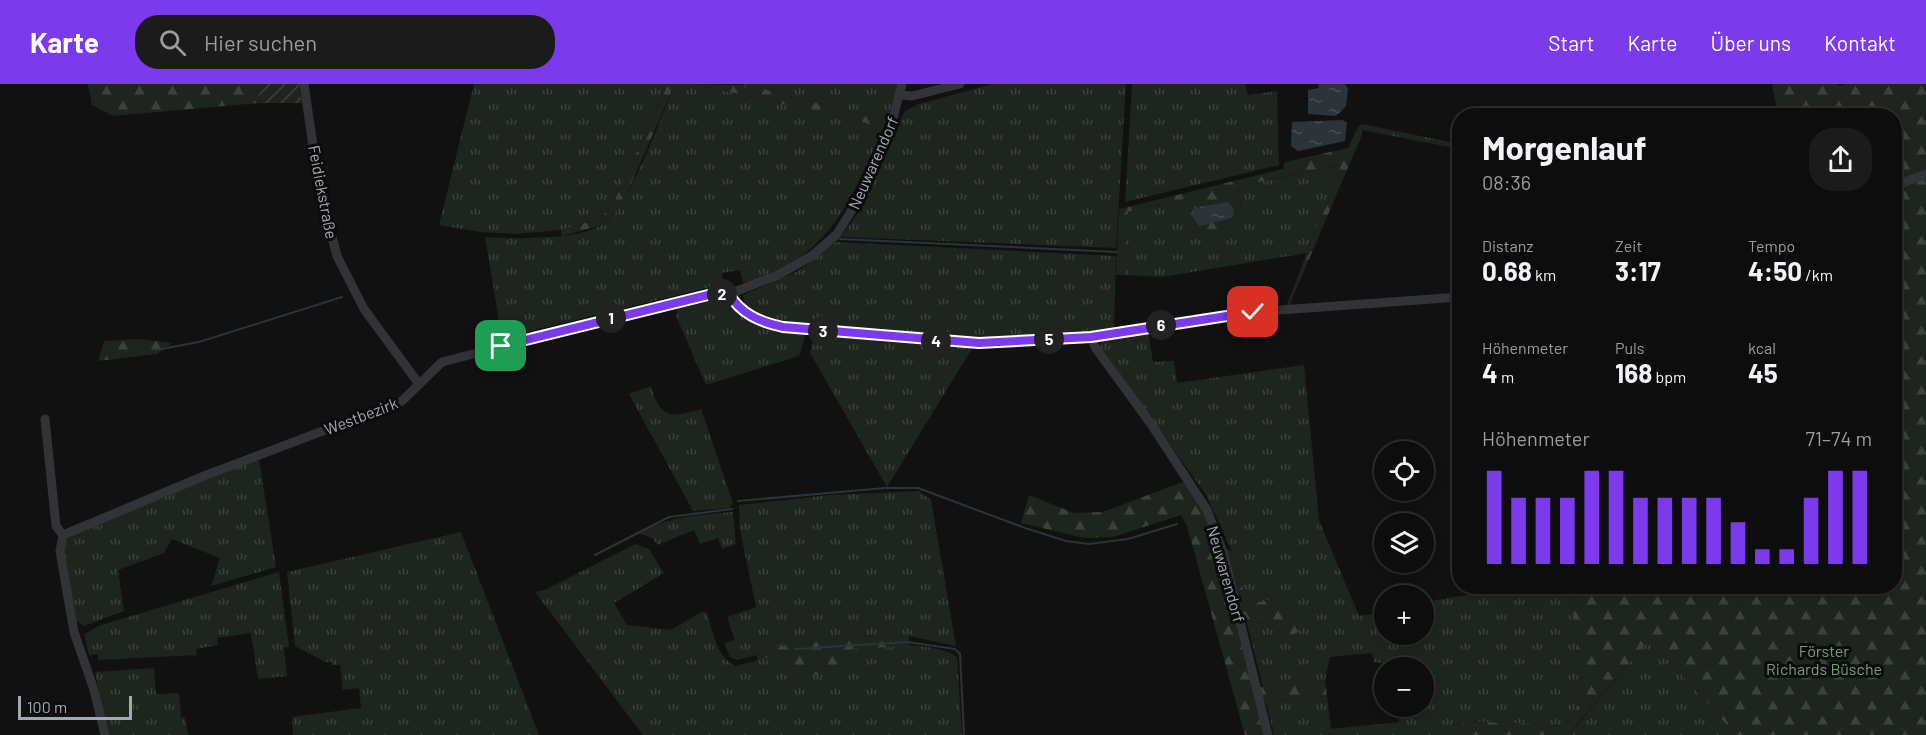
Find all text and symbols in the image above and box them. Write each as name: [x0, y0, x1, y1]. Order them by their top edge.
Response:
search box: [135, 15, 555, 69]
text: Karte: [30, 25, 99, 59]
icon: search: [156, 26, 189, 59]
text: Hier suchen: [204, 29, 317, 55]
text: Start: [1548, 30, 1595, 55]
text: Karte: [1628, 30, 1678, 55]
text: Über uns: [1711, 30, 1791, 55]
text: Kontakt: [1824, 30, 1896, 55]
street label: Neuwarendorf: [844, 113, 902, 212]
text: Morgenlauf: [1482, 127, 1647, 167]
button: share: [1809, 128, 1872, 191]
street label: Feidiekstraße: [305, 143, 342, 240]
text: 08:36: [1482, 170, 1531, 194]
text: Distanz: [1482, 236, 1533, 255]
text: Zeit: [1615, 236, 1642, 255]
text: Tempo: [1748, 236, 1795, 255]
text: 0.68: [1482, 255, 1532, 286]
text: 3:17: [1615, 255, 1661, 286]
text: 4:50: [1748, 255, 1802, 286]
text: km: [1532, 265, 1556, 284]
text: /km: [1802, 265, 1833, 284]
pin: 2: [707, 279, 737, 309]
text: 2: [718, 284, 726, 303]
pin: [1227, 286, 1278, 337]
icon: check: [1236, 295, 1269, 328]
pin: 1: [596, 303, 626, 333]
text: 1: [608, 308, 614, 327]
pin: 6: [1146, 310, 1176, 340]
text: 6: [1157, 315, 1165, 334]
pin: 3: [808, 316, 838, 346]
pin: [475, 320, 526, 371]
text: 3: [819, 321, 827, 340]
pin: 5: [1034, 324, 1064, 354]
pin: 4: [921, 326, 951, 356]
icon: arrive: [484, 329, 517, 362]
text: 5: [1045, 329, 1053, 348]
text: 4: [931, 331, 941, 350]
text: Höhenmeter: [1482, 338, 1568, 357]
text: Puls: [1615, 338, 1644, 357]
text: kcal: [1748, 338, 1776, 357]
text: 4: [1482, 357, 1498, 388]
text: 168: [1615, 357, 1652, 388]
text: 45: [1748, 357, 1778, 388]
text: m: [1498, 367, 1514, 386]
text: bpm: [1652, 367, 1686, 386]
street label: Westbezirk: [321, 393, 400, 438]
text: Höhenmeter: [1482, 426, 1590, 450]
text: 71–74 m: [1805, 426, 1872, 450]
map controls: [1374, 441, 1434, 717]
button: locate: [1374, 441, 1434, 501]
button: layers: [1374, 513, 1434, 573]
street label: Neuwarendorf: [1204, 523, 1249, 625]
button: +: [1374, 585, 1434, 645]
park label: Förster Richards Büsche: [1766, 641, 1882, 678]
button: −: [1374, 657, 1434, 717]
scale bar: [18, 693, 132, 720]
text: 100 m: [27, 697, 67, 716]

